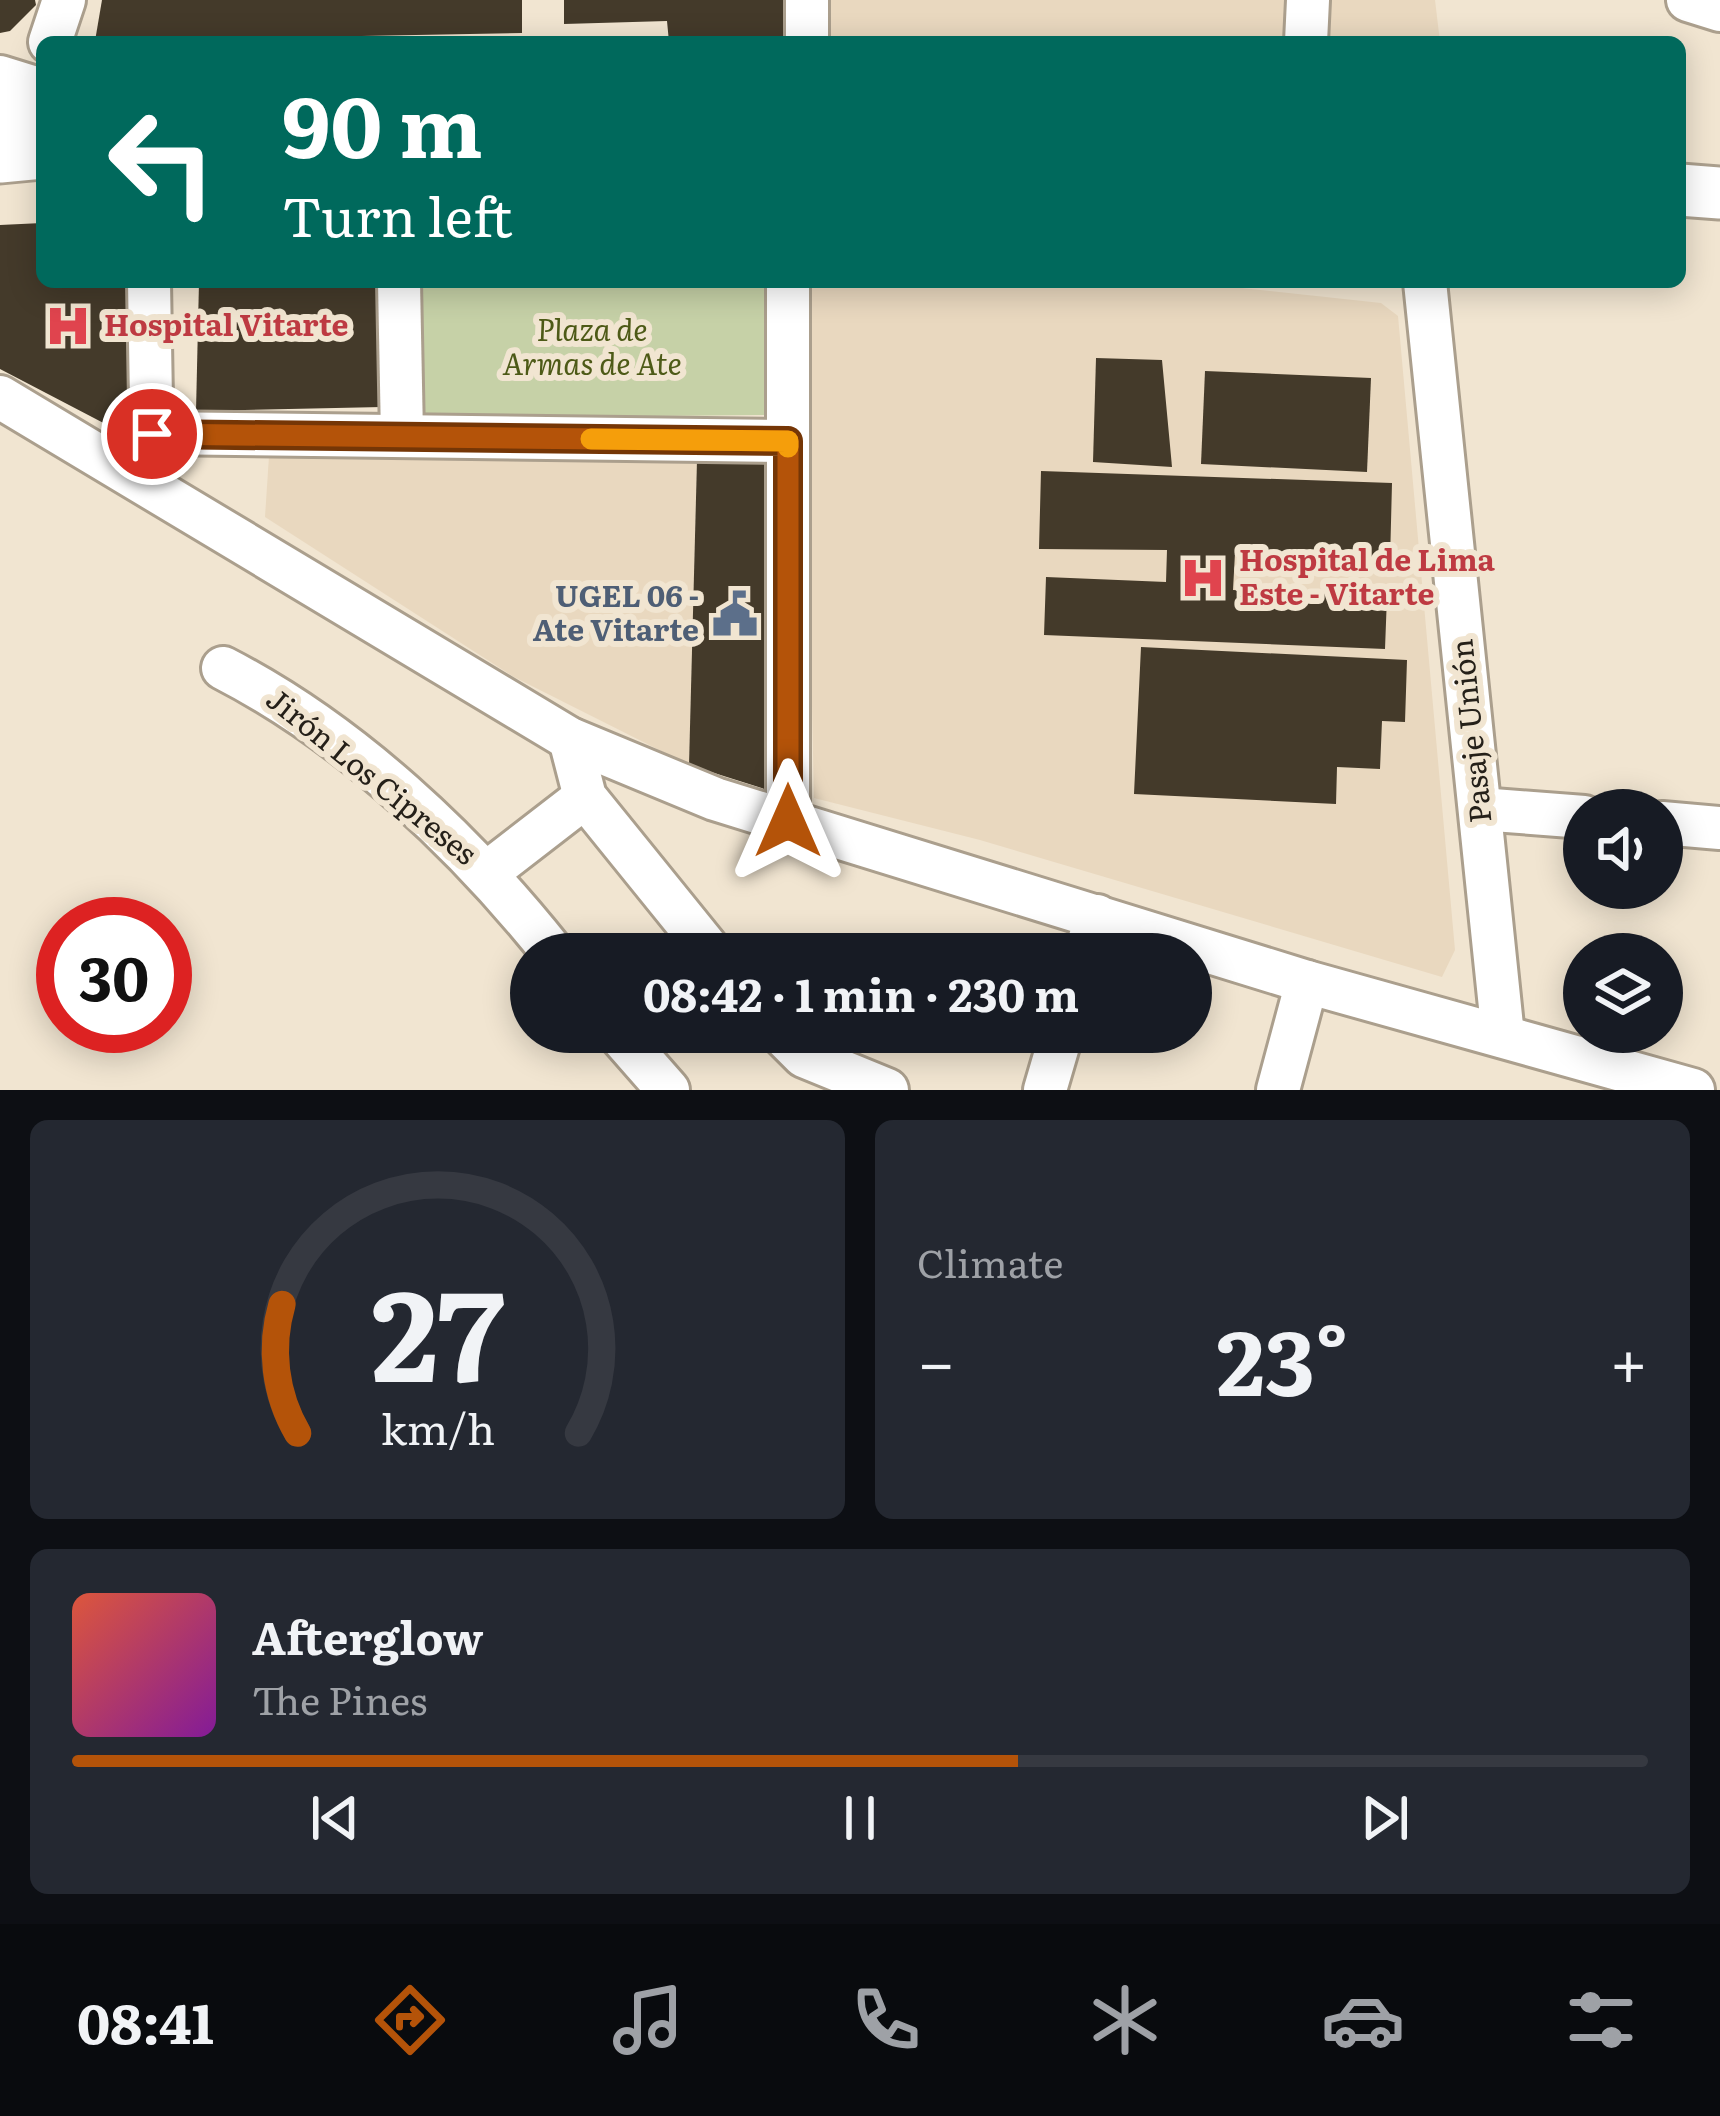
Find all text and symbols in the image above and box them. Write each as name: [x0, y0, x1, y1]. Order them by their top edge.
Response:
text: 90 m: [282, 59, 483, 184]
icon: left: [84, 84, 240, 240]
text: Turn left: [282, 173, 513, 254]
hospital icon: Hospital Vitarte: [43, 301, 93, 351]
place label: Hospital Vitarte: [104, 301, 349, 345]
park label: Plaza de Armas de Ate: [502, 306, 682, 384]
pin: [101, 383, 203, 485]
icon: arrive: [119, 401, 185, 467]
place label: Hospital de Lima Este - Vitarte: [1239, 536, 1496, 614]
hospital icon: Hospital de Lima Este - Vitarte: [1178, 553, 1228, 603]
place label: UGEL 06 - Ate Vitarte: [533, 572, 699, 650]
public building icon: UGEL 06 - Ate Vitarte: [710, 589, 760, 639]
street label: Pasaje Unión: [1437, 637, 1501, 825]
street label: Jirón Los Cipreses: [258, 676, 488, 874]
position arrow: [725, 758, 851, 884]
map controls: [1563, 789, 1683, 1053]
button: sound: [1563, 789, 1683, 909]
speed limit sign: 30: [36, 897, 192, 1053]
button: layers: [1563, 933, 1683, 1053]
text: 08:42 · 1 min · 230 m: [643, 959, 1079, 1026]
text: Climate: [917, 1232, 1063, 1290]
text: 27: [371, 1235, 504, 1420]
text: 23°: [1216, 1290, 1349, 1424]
text: −: [917, 1309, 955, 1407]
text: +: [1610, 1309, 1648, 1407]
text: km/h: [380, 1394, 495, 1457]
text: Afterglow: [252, 1602, 483, 1669]
text: The Pines: [252, 1669, 427, 1727]
icon: previous: [302, 1785, 368, 1851]
icon: pause: [827, 1785, 893, 1851]
icon: next: [1352, 1785, 1418, 1851]
icon: directions: [368, 1978, 452, 2062]
icon: music: [606, 1978, 690, 2062]
icon: phone: [844, 1978, 928, 2062]
icon: climate: [1083, 1978, 1167, 2062]
icon: car: [1321, 1978, 1405, 2062]
icon: filters: [1559, 1978, 1643, 2062]
text: 08:41: [77, 1980, 214, 2061]

